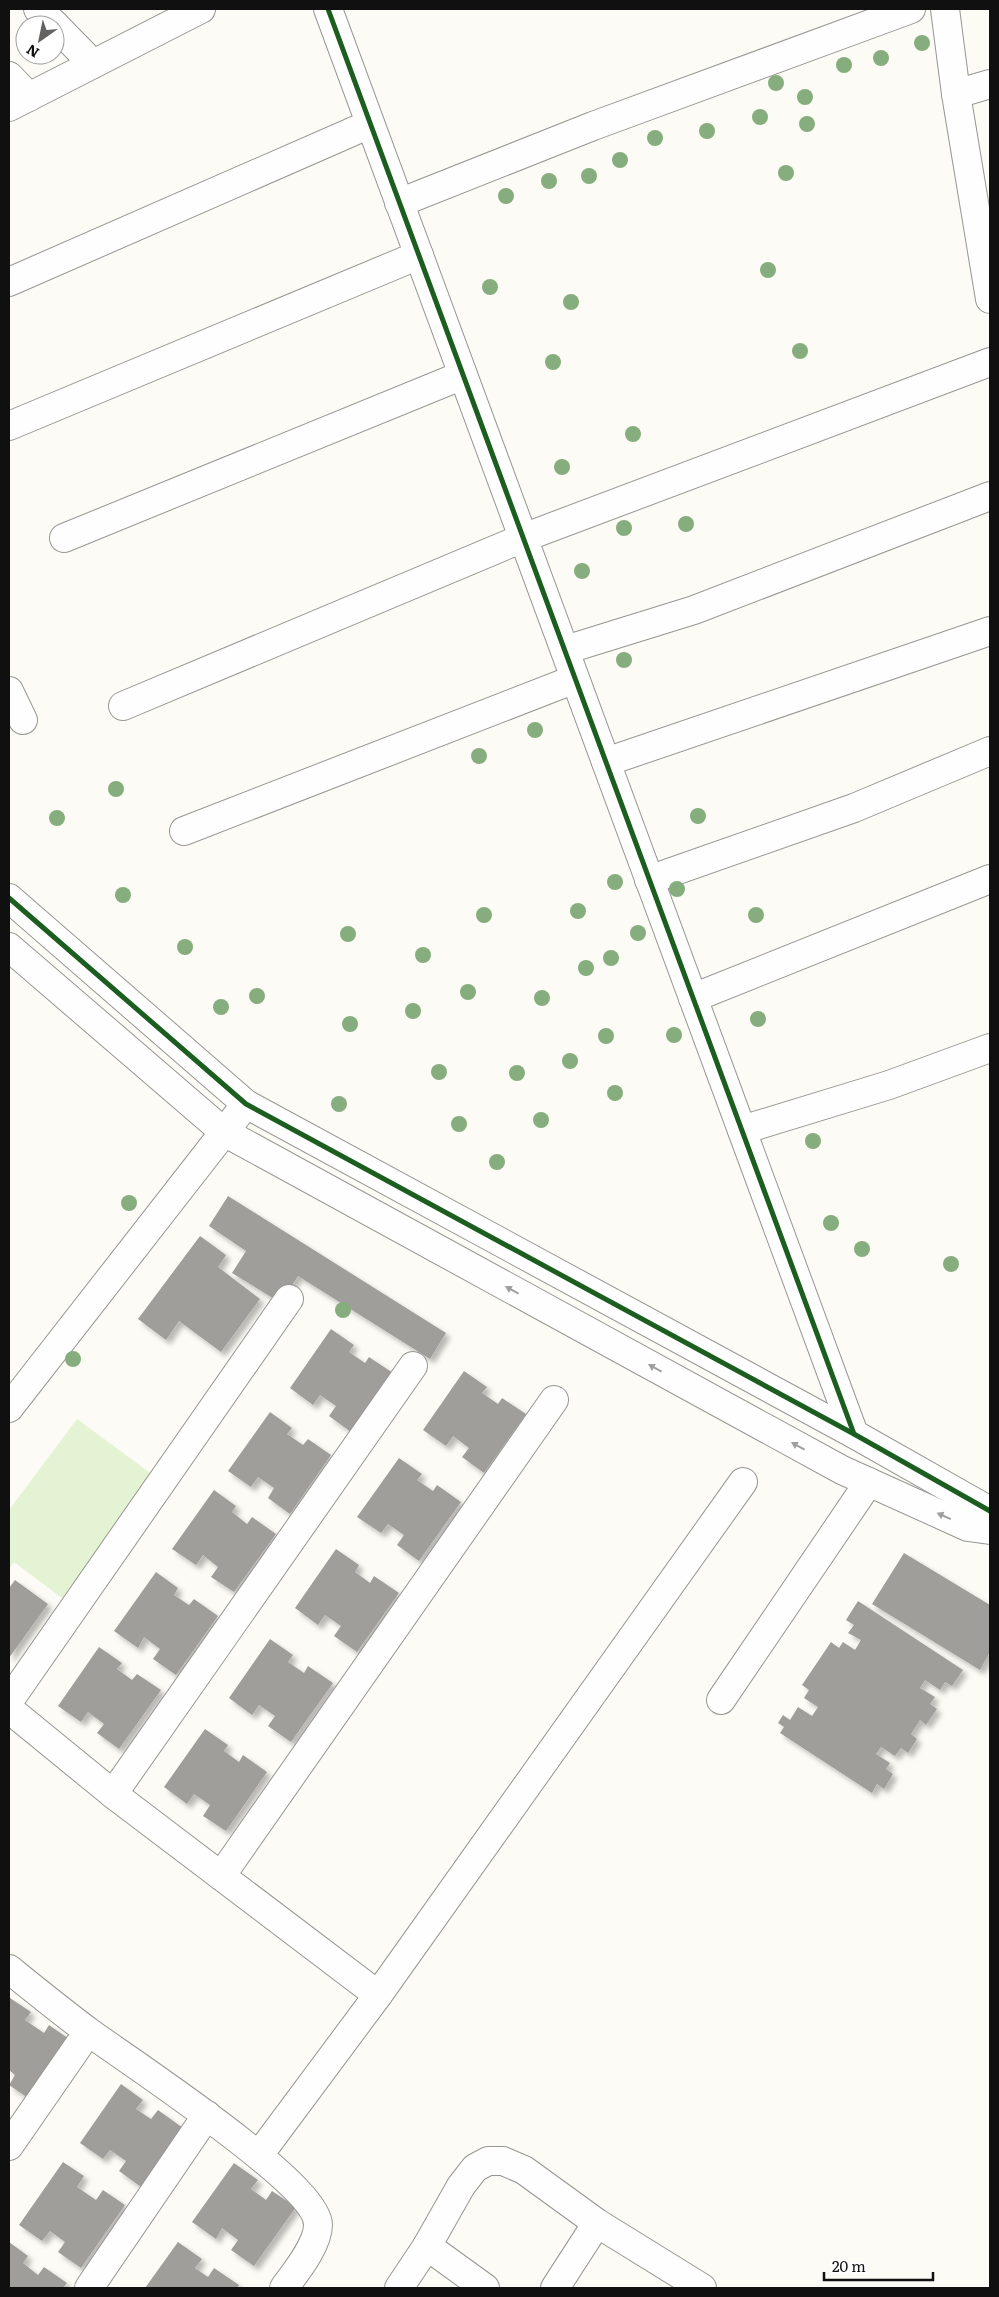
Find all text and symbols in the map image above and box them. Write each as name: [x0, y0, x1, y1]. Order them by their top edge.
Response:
north arrow: [15, 15, 65, 65]
text: N: [22, 40, 43, 63]
one-way arrow: [505, 1286, 520, 1294]
one-way arrow: [648, 1364, 662, 1372]
one-way arrow: [791, 1441, 804, 1450]
one-way arrow: [937, 1511, 951, 1519]
scale bar: [824, 2250, 933, 2282]
text: 20 m: [832, 2254, 866, 2277]

